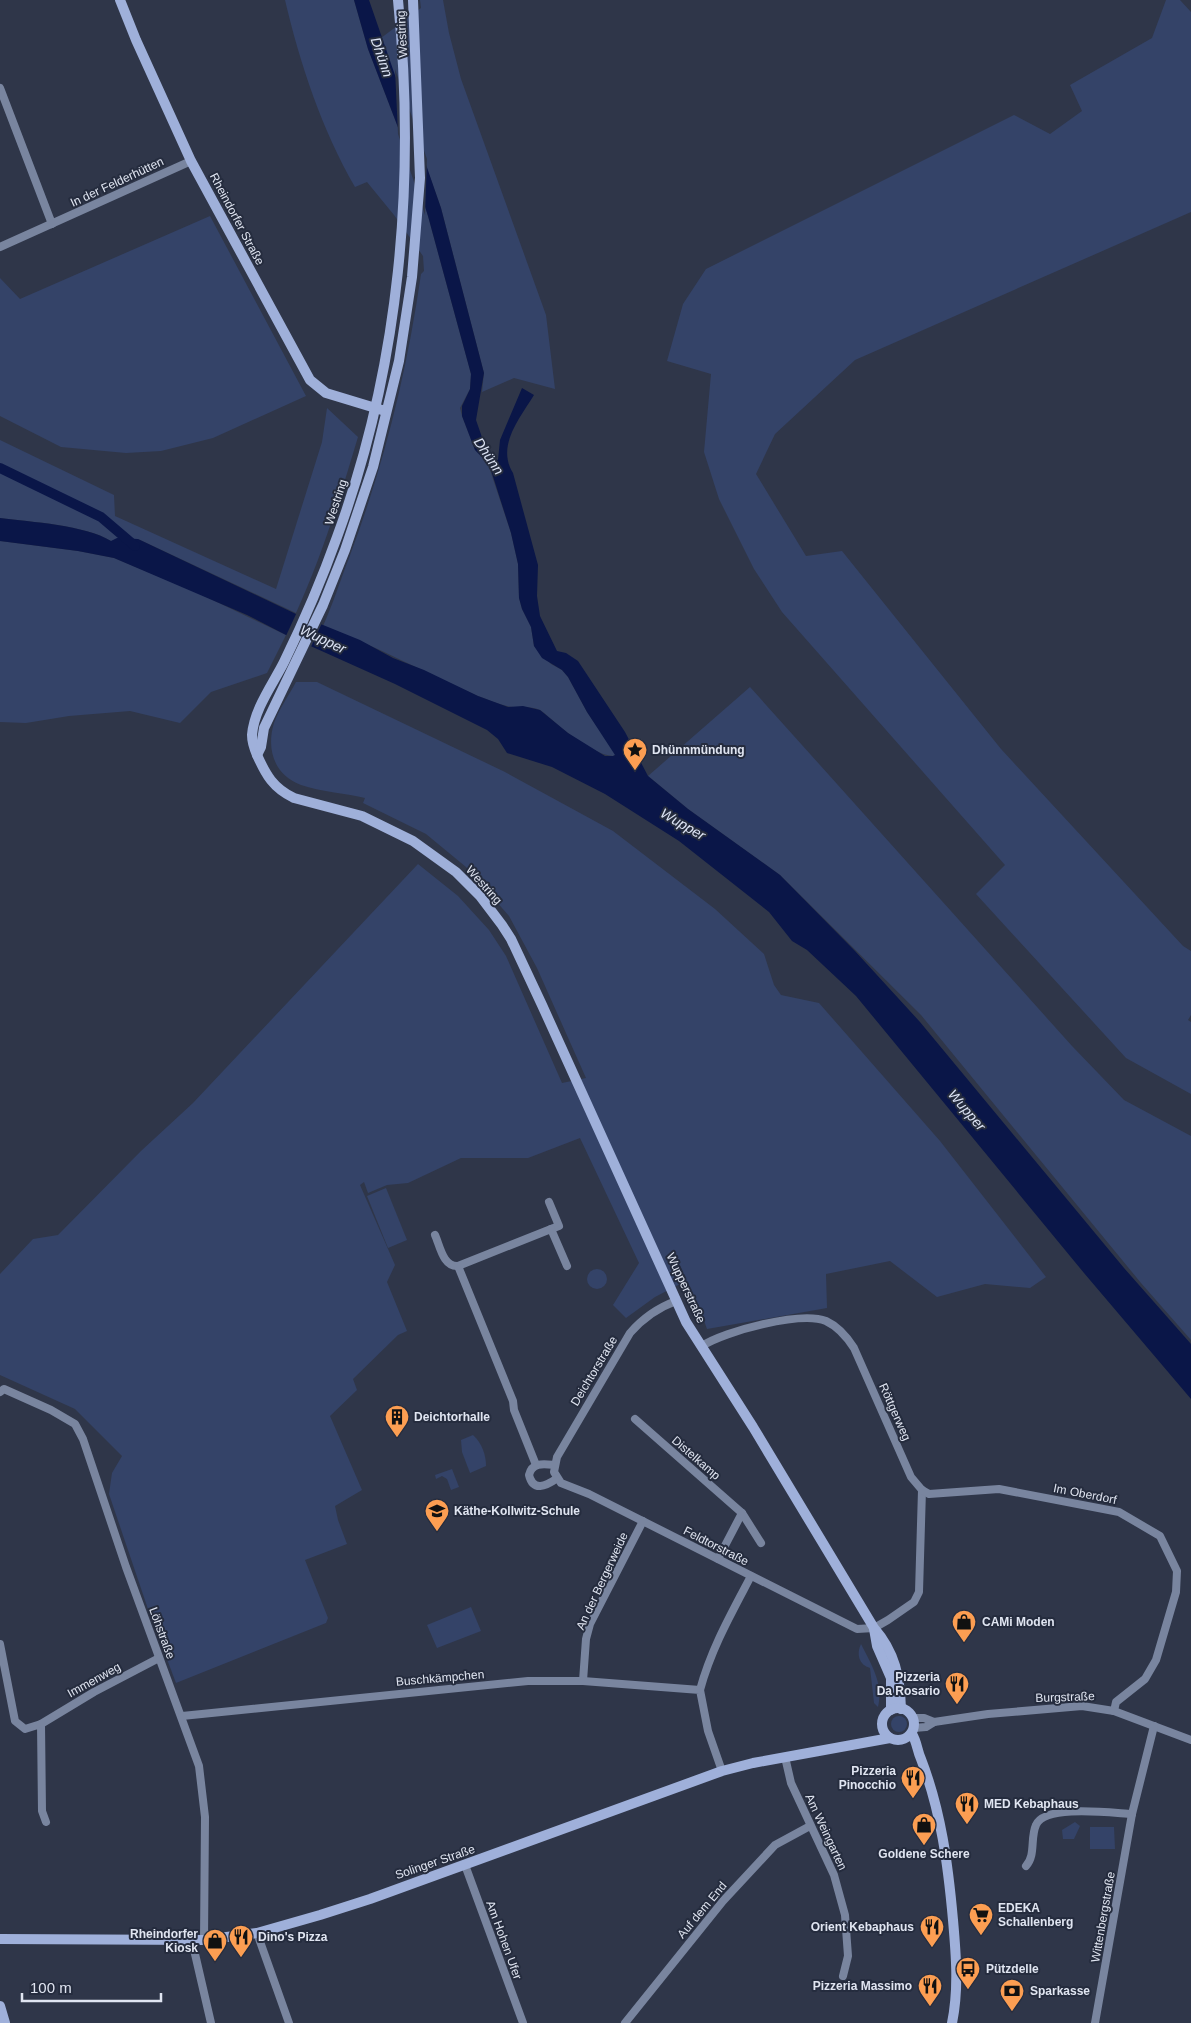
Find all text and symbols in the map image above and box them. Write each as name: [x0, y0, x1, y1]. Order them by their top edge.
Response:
street label: Westring: [394, 10, 410, 58]
water label: Dhünn: [368, 35, 396, 79]
street label: In der Felderhütten: [68, 154, 166, 210]
street label: Rheindorfer Straße: [207, 171, 267, 268]
water label: Dhünn: [471, 434, 507, 478]
street label: Westring: [322, 477, 350, 527]
water label: Wupper: [297, 621, 350, 657]
place icon: Dhünnmündung: [622, 737, 648, 771]
place label: Dhünnmündung: [652, 743, 745, 757]
water label: Wupper: [658, 805, 709, 844]
street label: Westring: [463, 863, 505, 907]
water label: Wupper: [945, 1086, 990, 1135]
street label: Wupperstraße: [664, 1251, 709, 1326]
street label: Deichtorstraße: [568, 1333, 620, 1408]
street label: Röttgerweg: [876, 1381, 914, 1443]
building icon: Deichtorhalle: [384, 1404, 410, 1438]
place label: Deichtorhalle: [414, 1410, 490, 1424]
street label: Distelkamp: [669, 1433, 723, 1483]
street label: Im Oberdorf: [1052, 1481, 1118, 1507]
school or university icon: Käthe-Kollwitz-Schule: [424, 1498, 450, 1532]
place label: Käthe-Kollwitz-Schule: [454, 1504, 580, 1518]
street label: Feldtorstraße: [681, 1524, 751, 1569]
street label: An der Bergerweide: [573, 1530, 631, 1632]
street label: Löhstraße: [146, 1605, 178, 1661]
shop icon: CAMi Moden: [951, 1609, 977, 1643]
place label: CAMi Moden: [982, 1615, 1055, 1629]
street label: Immenweg: [65, 1660, 123, 1700]
street label: Buschkämpchen: [395, 1667, 485, 1689]
place label: Pizzeria Da Rosario: [877, 1670, 940, 1698]
restaurant icon: Pizzeria Da Rosario: [944, 1671, 970, 1705]
street label: Burgstraße: [1035, 1689, 1095, 1705]
place label: Pizzeria Pinocchio: [839, 1764, 896, 1792]
restaurant icon: Pizzeria Pinocchio: [900, 1765, 926, 1799]
restaurant icon: MED Kebaphaus: [954, 1791, 980, 1825]
street label: Am Weingarten: [802, 1792, 850, 1872]
place label: MED Kebaphaus: [984, 1797, 1079, 1811]
shop icon: Goldene Schere: [911, 1812, 937, 1846]
street label: Solinger Straße: [393, 1842, 477, 1882]
place label: Goldene Schere: [878, 1847, 970, 1861]
street label: Wittenbergstraße: [1088, 1870, 1118, 1964]
street label: Auf dem End: [674, 1879, 730, 1941]
street label: Am Hohen Ufer: [483, 1899, 525, 1981]
place label: EDEKA Schallenberg: [998, 1901, 1073, 1929]
supermarket icon: EDEKA Schallenberg: [968, 1902, 994, 1936]
restaurant icon: Orient Kebaphaus: [919, 1914, 945, 1948]
place label: Orient Kebaphaus: [811, 1920, 914, 1934]
restaurant icon: Dino's Pizza: [228, 1924, 254, 1958]
place label: Rheindorfer Kiosk: [130, 1927, 198, 1955]
shop icon: Rheindorfer Kiosk: [202, 1928, 228, 1962]
place label: Dino's Pizza: [258, 1930, 328, 1944]
bus stop icon: Pützdelle: [955, 1956, 981, 1990]
place label: Pützdelle: [986, 1962, 1039, 1976]
scale bar: [22, 1970, 161, 2002]
restaurant icon: Pizzeria Massimo: [917, 1973, 943, 2007]
bank icon: Sparkasse: [999, 1978, 1025, 2012]
text: 100 m: [30, 1979, 72, 1996]
place label: Pizzeria Massimo: [813, 1979, 912, 1993]
place label: Sparkasse: [1030, 1984, 1090, 1998]

